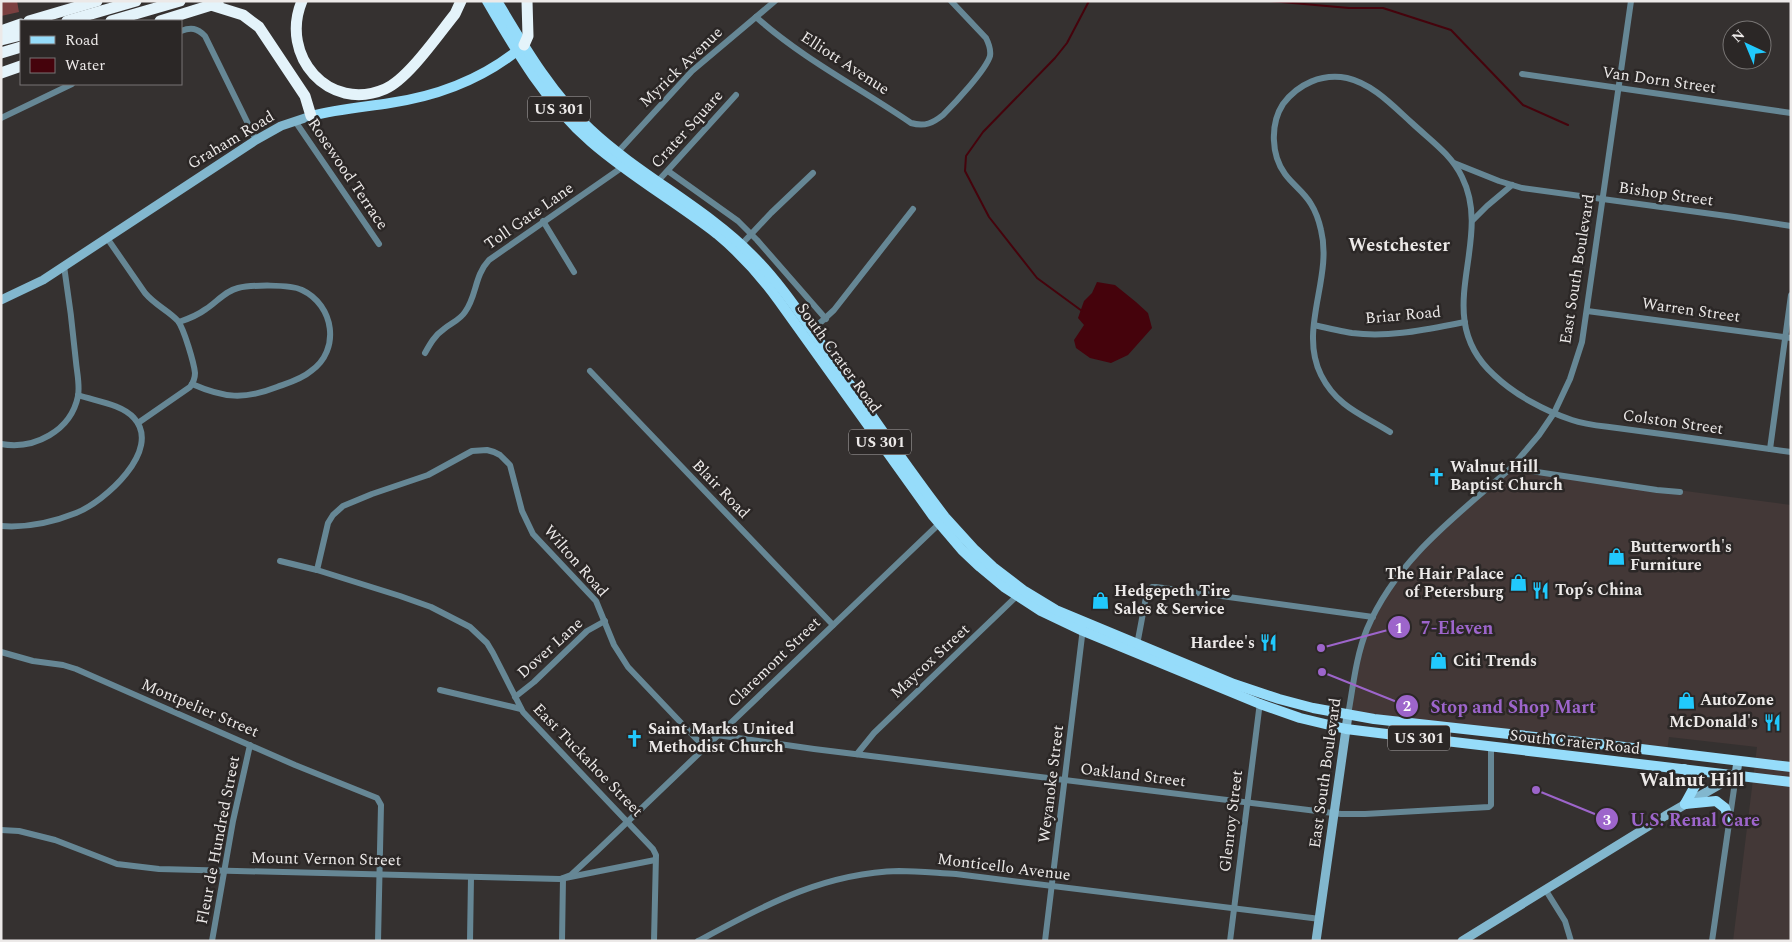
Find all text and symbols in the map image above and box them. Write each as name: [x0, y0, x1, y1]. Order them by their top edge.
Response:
legend: [20, 20, 182, 85]
north arrow: [1722, 20, 1772, 70]
street label: Myrick Avenue: [634, 21, 728, 113]
text: N: [1727, 24, 1750, 48]
street label: Elliott Avenue: [796, 25, 894, 101]
text: Road: [65, 29, 99, 52]
text: Water: [65, 54, 105, 77]
street label: Van Dorn Street: [1600, 60, 1718, 100]
street label: Crater Square: [645, 84, 729, 174]
road number: US 301: [528, 96, 590, 122]
street label: Graham Road: [183, 105, 279, 175]
street label: Rosewood Terrace: [302, 113, 394, 235]
street label: Bishop Street: [1617, 175, 1715, 213]
street label: Toll Gate Lane: [479, 176, 579, 256]
street label: East South Boulevard: [1553, 192, 1601, 346]
district label: Westchester: [1348, 232, 1450, 259]
street label: Warren Street: [1640, 291, 1742, 329]
street label: South Crater Road: [791, 298, 887, 418]
street label: Briar Road: [1364, 300, 1442, 330]
street label: Colston Street: [1621, 403, 1725, 441]
road number: US 301: [849, 430, 911, 454]
street label: Blair Road: [687, 454, 755, 524]
place label: Walnut Hill Baptist Church: [1450, 455, 1563, 497]
church icon: Walnut Hill Baptist Church: [1426, 466, 1446, 486]
street label: Wilton Road: [538, 520, 614, 602]
place label: Butterworth's Furniture: [1630, 535, 1732, 577]
shop icon: Butterworth's Furniture: [1606, 546, 1626, 566]
place label: The Hair Palace of Petersburg: [1385, 562, 1504, 604]
shop icon: The Hair Palace of Petersburg: [1508, 573, 1528, 593]
place label: Top’s China: [1555, 578, 1643, 602]
place label: Hedgepeth Tire Sales & Service: [1114, 579, 1230, 621]
restaurant icon: Top’s China: [1531, 580, 1551, 600]
shop icon: Hedgepeth Tire Sales & Service: [1090, 590, 1110, 610]
street label: Claremont Street: [722, 611, 826, 713]
callout: 7-Eleven: [1386, 611, 1504, 644]
street label: Dover Lane: [512, 612, 588, 684]
text: 7-Eleven: [1421, 615, 1493, 642]
text: 1: [1395, 617, 1403, 640]
street label: Maycox Street: [885, 618, 975, 704]
place label: Hardee's: [1190, 631, 1255, 655]
restaurant icon: Hardee's: [1259, 633, 1279, 653]
place label: Citi Trends: [1453, 649, 1537, 673]
shop icon: Citi Trends: [1429, 651, 1449, 671]
street label: Montpelier Street: [137, 672, 263, 744]
place label: AutoZone: [1700, 688, 1774, 712]
callout: Stop and Shop Mart: [1395, 690, 1605, 723]
shop icon: AutoZone: [1676, 690, 1696, 710]
text: Stop and Shop Mart: [1430, 694, 1596, 721]
text: 2: [1403, 695, 1411, 718]
street label: East South Boulevard: [1303, 696, 1347, 850]
street label: East Tuckahoe Street: [527, 698, 649, 823]
place label: McDonald's: [1669, 710, 1758, 734]
restaurant icon: McDonald's: [1762, 712, 1782, 732]
place label: Saint Marks United Methodist Church: [648, 717, 794, 759]
street label: Weyanoke Street: [1032, 723, 1070, 844]
street label: South Crater Road: [1509, 723, 1642, 761]
road number: US 301: [1388, 726, 1450, 750]
church icon: Saint Marks United Methodist Church: [624, 728, 644, 748]
street label: Fleur de Hundred Street: [190, 753, 246, 926]
street label: Oakland Street: [1079, 757, 1187, 793]
district label: Walnut Hill: [1640, 766, 1744, 795]
street label: Glenroy Street: [1213, 768, 1249, 873]
callout: U.S. Renal Care: [1595, 803, 1770, 836]
text: U.S. Renal Care: [1630, 807, 1760, 834]
text: 3: [1603, 809, 1611, 832]
street label: Mount Vernon Street: [251, 846, 402, 872]
street label: Monticello Avenue: [936, 847, 1072, 887]

